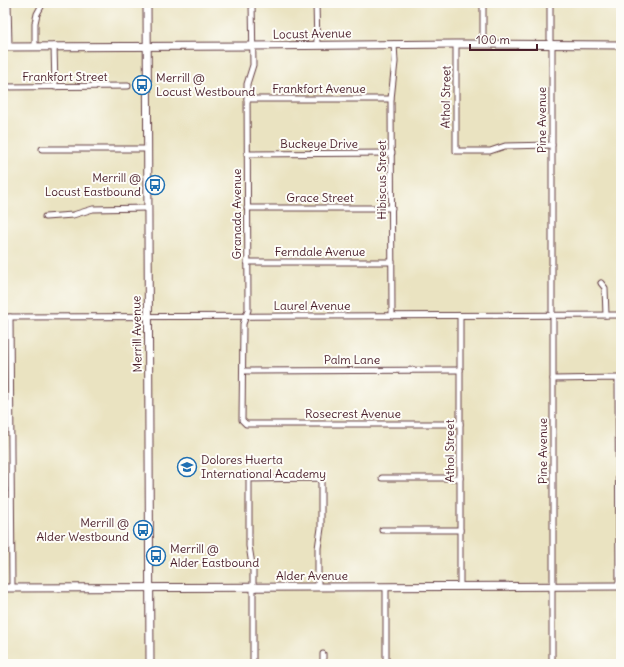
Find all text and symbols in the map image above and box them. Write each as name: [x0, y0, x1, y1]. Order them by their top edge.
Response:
street label: Locust Avenue: [272, 25, 352, 42]
scale bar: [470, 26, 537, 52]
text: 100 m: [476, 32, 510, 47]
street label: Athol Street: [437, 65, 454, 129]
street label: Frankfort Street: [22, 69, 108, 84]
place label: Merrill @ Locust Westbound: [156, 70, 255, 99]
bus stop icon: Merrill @ Locust Westbound: [131, 74, 153, 96]
street label: Frankfort Avenue: [272, 81, 366, 96]
street label: Pine Avenue: [534, 87, 549, 153]
street label: Buckeye Drive: [280, 136, 358, 151]
street label: Hibiscus Street: [374, 140, 389, 220]
street label: Granada Avenue: [229, 168, 244, 260]
place label: Merrill @ Locust Eastbound: [45, 170, 141, 199]
bus stop icon: Merrill @ Locust Eastbound: [144, 174, 166, 196]
street label: Grace Street: [286, 190, 354, 205]
street label: Ferndale Avenue: [275, 244, 365, 259]
street label: Merrill Avenue: [128, 295, 145, 373]
street label: Laurel Avenue: [273, 298, 351, 313]
street label: Palm Lane: [324, 352, 380, 367]
street label: Rosecrest Avenue: [305, 406, 401, 421]
street label: Pine Avenue: [535, 418, 550, 484]
street label: Athol Street: [442, 420, 457, 482]
place label: Dolores Huerta International Academy: [201, 452, 326, 481]
school or university icon: Dolores Huerta International Academy: [176, 456, 198, 478]
place label: Merrill @ Alder Westbound: [37, 515, 129, 544]
bus stop icon: Merrill @ Alder Westbound: [132, 519, 154, 541]
place label: Merrill @ Alder Eastbound: [170, 541, 259, 570]
bus stop icon: Merrill @ Alder Eastbound: [145, 545, 167, 567]
street label: Alder Avenue: [276, 568, 348, 583]

